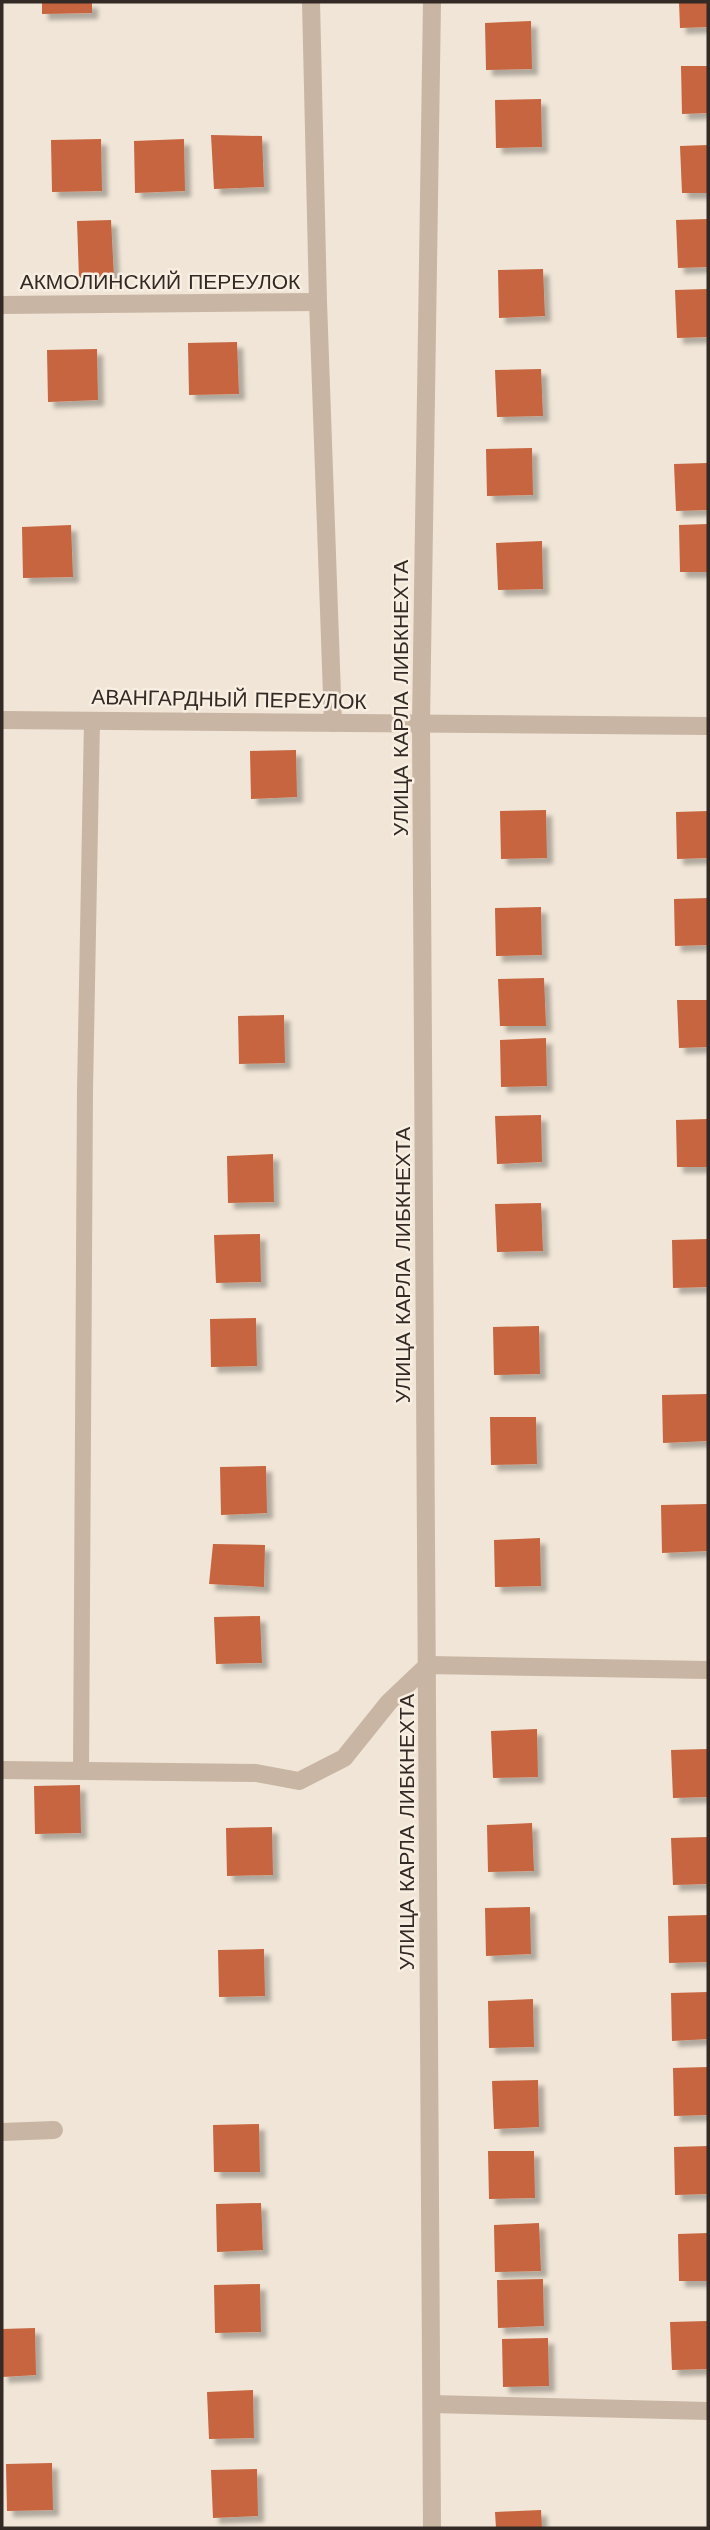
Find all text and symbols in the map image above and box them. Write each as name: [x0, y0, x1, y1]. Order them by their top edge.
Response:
street label: АКМОЛИНСКИЙ ПЕРЕУЛОК: [20, 269, 301, 294]
street label: УЛИЦА КАРЛА ЛИБКНЕХТА: [388, 560, 413, 836]
street label: АВАНГАРДНЫЙ ПЕРЕУЛОК: [91, 684, 368, 714]
street label: УЛИЦА КАРЛА ЛИБКНЕХТА: [390, 1127, 415, 1403]
street label: УЛИЦА КАРЛА ЛИБКНЕХТА: [394, 1694, 419, 1970]

